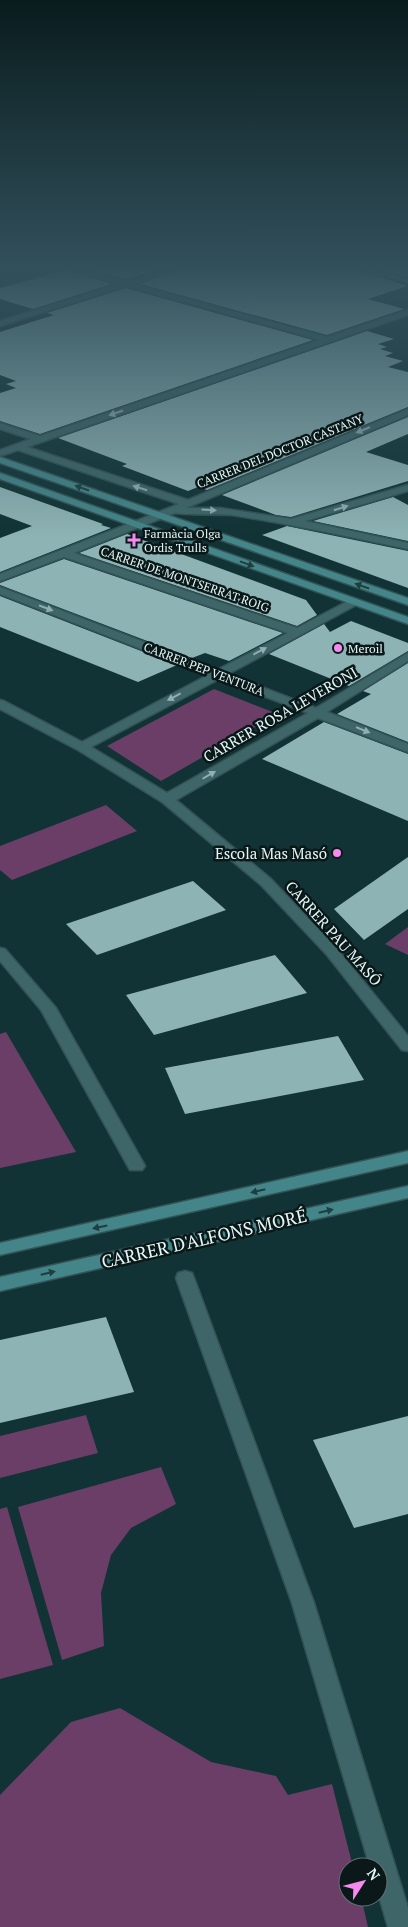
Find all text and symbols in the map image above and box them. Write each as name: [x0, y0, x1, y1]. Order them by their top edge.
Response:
one-way arrow: [109, 410, 124, 417]
street label: CARRER DEL DOCTOR CASTANY: [195, 411, 366, 491]
one-way arrow: [356, 427, 370, 435]
one-way arrow: [74, 484, 89, 491]
one-way arrow: [133, 484, 148, 491]
one-way arrow: [333, 503, 348, 511]
one-way arrow: [201, 506, 217, 514]
place label: Farmàcia Olga Ordis Trulls: [144, 526, 221, 555]
marker: Farmàcia Olga Ordis Trulls: [128, 534, 140, 546]
street label: CARRER DE MONTSERRAT ROIG: [99, 543, 272, 615]
one-way arrow: [240, 561, 255, 568]
one-way arrow: [354, 581, 369, 589]
one-way arrow: [38, 605, 53, 612]
street label: CARRER PEP VENTURA: [142, 639, 267, 699]
place label: Meroil: [348, 641, 383, 656]
marker: Meroil: [332, 642, 344, 654]
one-way arrow: [253, 647, 267, 655]
street label: CARRER ROSA LEVERONI: [199, 662, 361, 766]
one-way arrow: [167, 693, 182, 701]
one-way arrow: [356, 727, 371, 735]
one-way arrow: [202, 771, 216, 779]
place label: Escola Mas Masó: [215, 843, 327, 863]
marker: Escola Mas Masó: [331, 847, 343, 859]
street label: CARRER PAU MASÓ: [281, 876, 387, 990]
one-way arrow: [251, 1187, 266, 1195]
street label: CARRER D'ALFONS MORÉ: [99, 1203, 309, 1273]
one-way arrow: [318, 1207, 333, 1215]
one-way arrow: [92, 1223, 107, 1231]
one-way arrow: [40, 1269, 55, 1277]
north arrow: [338, 1857, 388, 1907]
text: N: [363, 1864, 385, 1884]

